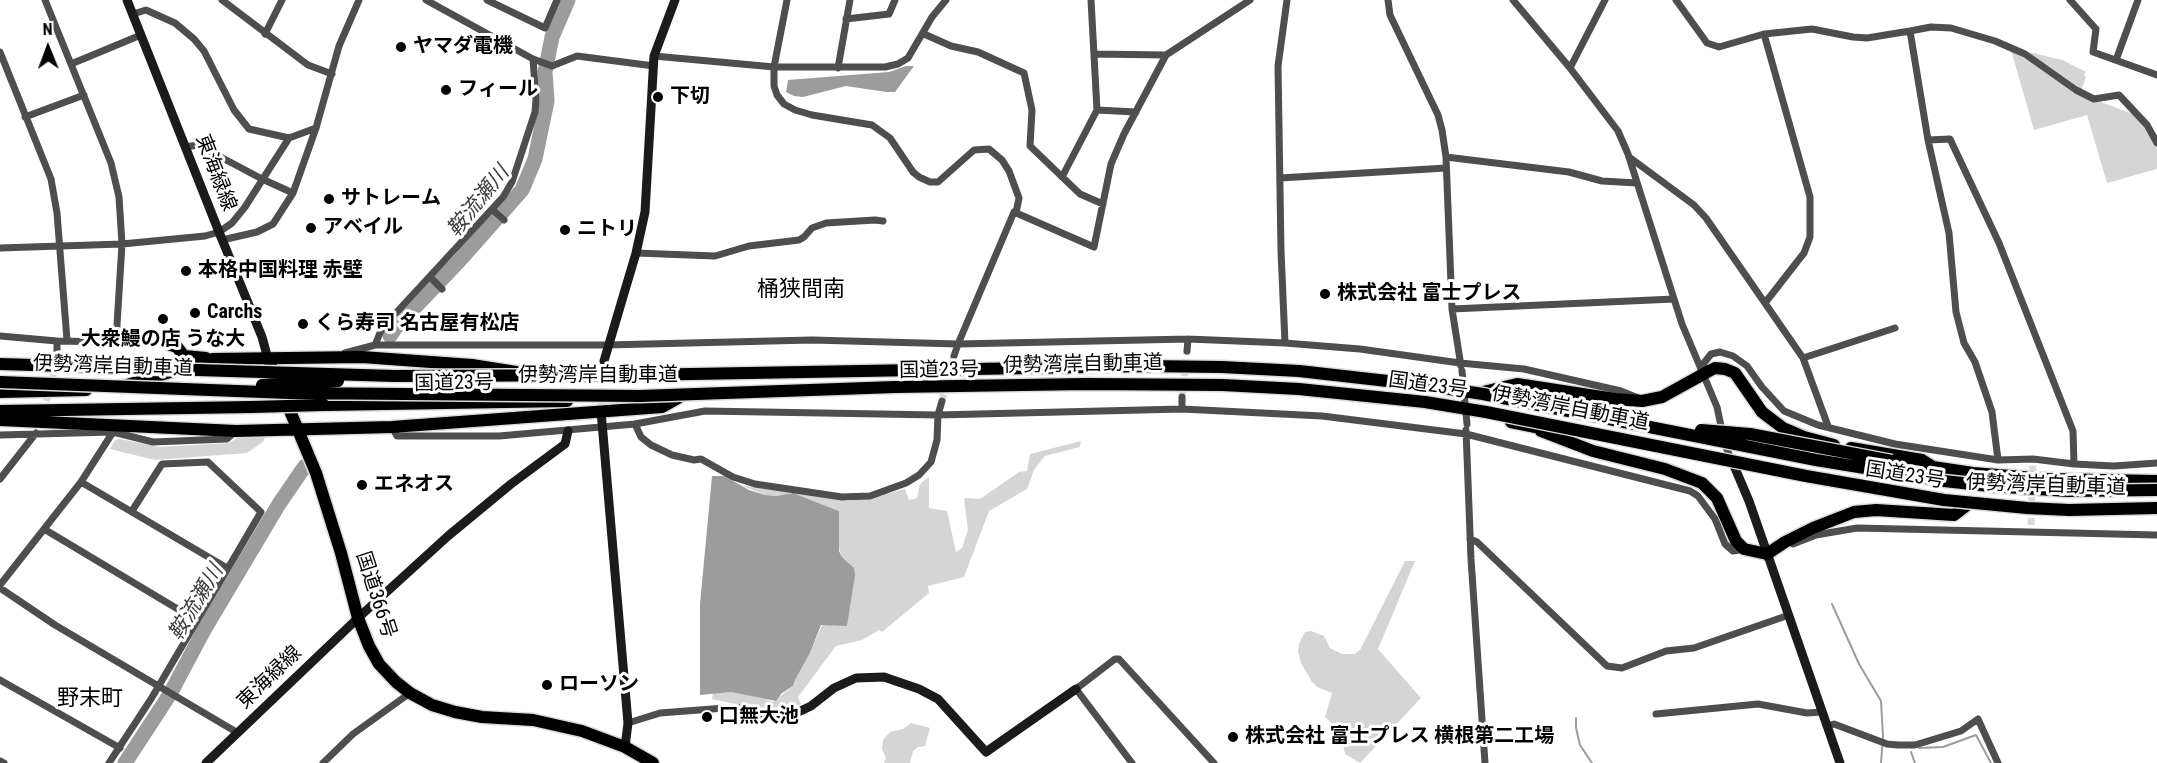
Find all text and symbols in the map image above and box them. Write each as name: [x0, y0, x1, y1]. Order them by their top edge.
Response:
north arrow: [18, 18, 78, 78]
text: N: [43, 20, 53, 39]
place label: ヤマダ電機: [413, 35, 513, 59]
marker: ヤマダ電機: [394, 40, 408, 54]
place label: フィール: [458, 78, 538, 102]
marker: フィール: [439, 83, 453, 97]
place label: 下切: [670, 85, 710, 109]
marker: 下切: [651, 90, 665, 104]
street label: 東海緑線: [189, 131, 241, 215]
water label: 鞍流瀬川: [443, 161, 515, 243]
place label: サトレーム: [341, 187, 441, 211]
marker: サトレーム: [322, 192, 336, 206]
place label: アベイル: [323, 216, 403, 240]
place label: ニトリ: [577, 218, 637, 242]
marker: アベイル: [304, 221, 318, 235]
marker: ニトリ: [558, 223, 572, 237]
place label: 本格中国料理 赤壁: [198, 259, 363, 283]
marker: 本格中国料理 赤壁: [179, 264, 193, 278]
district label: 桶狭間南: [757, 277, 845, 303]
place label: 株式会社 富士プレス: [1337, 282, 1522, 306]
marker: 株式会社 富士プレス: [1318, 287, 1332, 301]
place label: Carchs: [207, 301, 262, 325]
marker: Carchs: [188, 306, 202, 320]
marker: 大衆鰻の店 うな大: [156, 312, 170, 326]
place label: くら寿司 名古屋有松店: [315, 312, 520, 336]
marker: くら寿司 名古屋有松店: [296, 317, 310, 331]
place label: 大衆鰻の店 うな大: [81, 328, 245, 352]
street label: 伊勢湾岸自動車道: [33, 352, 193, 382]
street label: 伊勢湾岸自動車道: [1003, 352, 1163, 378]
street label: 国道23号: [899, 358, 979, 384]
street label: 伊勢湾岸自動車道: [518, 364, 678, 388]
street label: 国道23号: [1387, 369, 1469, 403]
street label: 国道23号: [414, 371, 494, 397]
street label: 伊勢湾岸自動車道: [1489, 382, 1651, 436]
street label: 国道23号: [1864, 458, 1946, 494]
street label: 伊勢湾岸自動車道: [1966, 471, 2126, 501]
place label: エネオス: [374, 473, 454, 497]
marker: エネオス: [355, 478, 369, 492]
street label: 国道366号: [350, 549, 400, 641]
water label: 鞍流瀬川: [165, 561, 229, 645]
street label: 東海緑線: [233, 642, 307, 714]
place label: ローソン: [559, 673, 639, 697]
marker: ローソン: [540, 678, 554, 692]
district label: 野末町: [57, 686, 123, 712]
place label: 口無大池: [719, 705, 799, 729]
marker: 口無大池: [700, 710, 714, 724]
place label: 株式会社 富士プレス 横根第二工場: [1245, 725, 1554, 749]
marker: 株式会社 富士プレス 横根第二工場: [1226, 730, 1240, 744]

